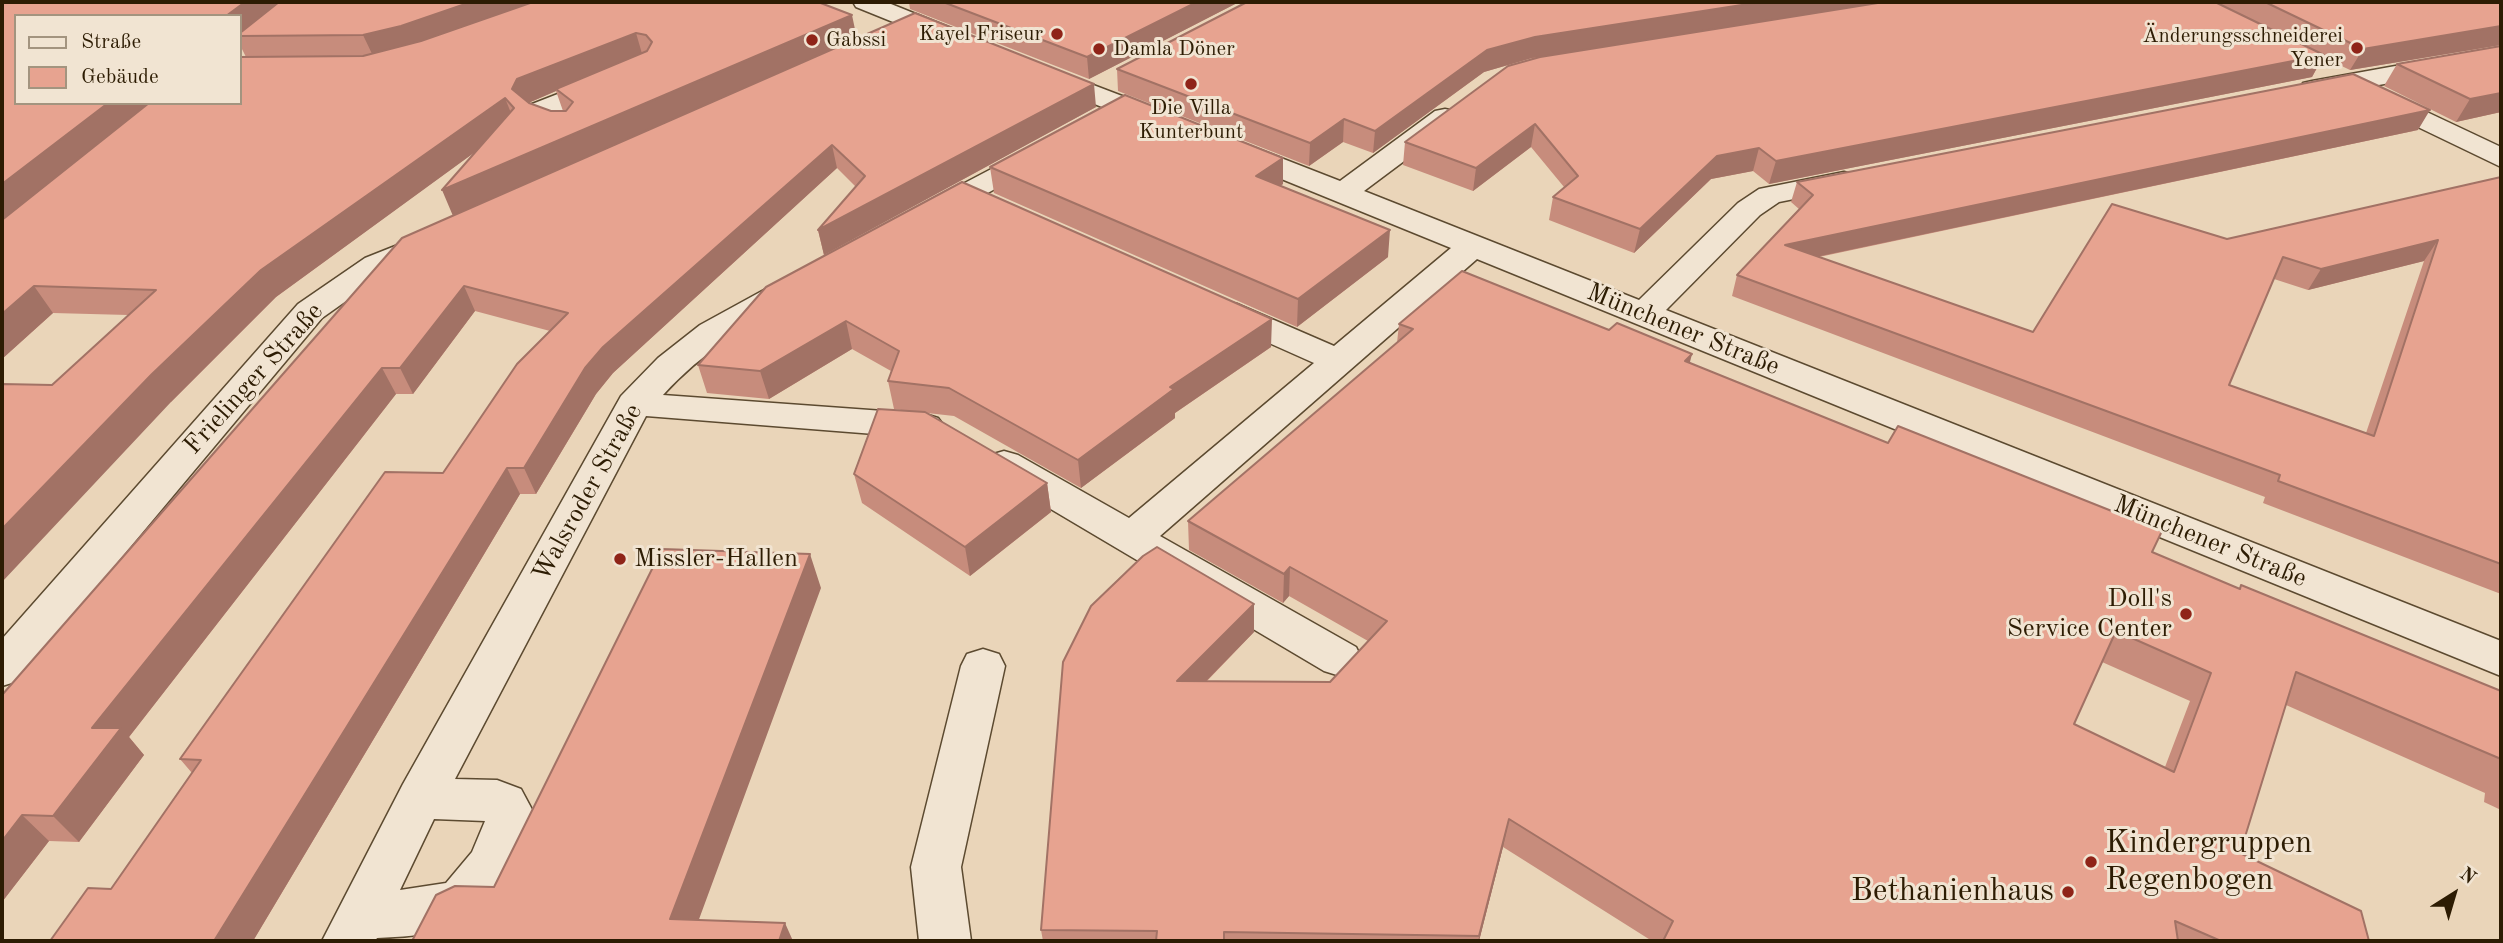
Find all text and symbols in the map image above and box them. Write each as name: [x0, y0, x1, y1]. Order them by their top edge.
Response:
legend: [14, 14, 242, 105]
place label: Kayel Friseur: [919, 21, 1043, 47]
place label: Änderungsschneiderei Yener: [2142, 23, 2343, 73]
marker: Kayel Friseur: [1049, 26, 1065, 42]
place label: Gabssi: [826, 27, 886, 53]
text: Straße: [81, 32, 141, 53]
marker: Gabssi: [804, 32, 820, 48]
place label: Damla Döner: [1113, 36, 1235, 62]
marker: Änderungsschneiderei Yener: [2349, 40, 2365, 56]
marker: Damla Döner: [1091, 41, 1107, 57]
text: Gebäude: [81, 67, 159, 88]
marker: Die Villa Kunterbunt: [1183, 76, 1199, 92]
place label: Die Villa Kunterbunt: [1139, 95, 1243, 145]
street label: Münchener Straße: [1582, 277, 1784, 383]
street label: Frielinger Straße: [178, 297, 330, 461]
street label: Walsroder Straße: [526, 399, 650, 587]
street label: Münchener Straße: [2109, 489, 2311, 595]
place label: Missler-Hallen: [634, 543, 798, 575]
marker: Missler-Hallen: [612, 551, 628, 567]
place label: Doll's Service Center: [2007, 583, 2172, 644]
marker: Doll's Service Center: [2178, 606, 2194, 622]
place label: Kindergruppen Regenbogen: [2105, 825, 2312, 900]
marker: Kindergruppen Regenbogen: [2083, 854, 2099, 870]
north arrow: [2419, 859, 2489, 929]
text: N: [2455, 865, 2478, 889]
place label: Bethanienhaus: [1851, 873, 2054, 911]
marker: Bethanienhaus: [2060, 884, 2076, 900]

